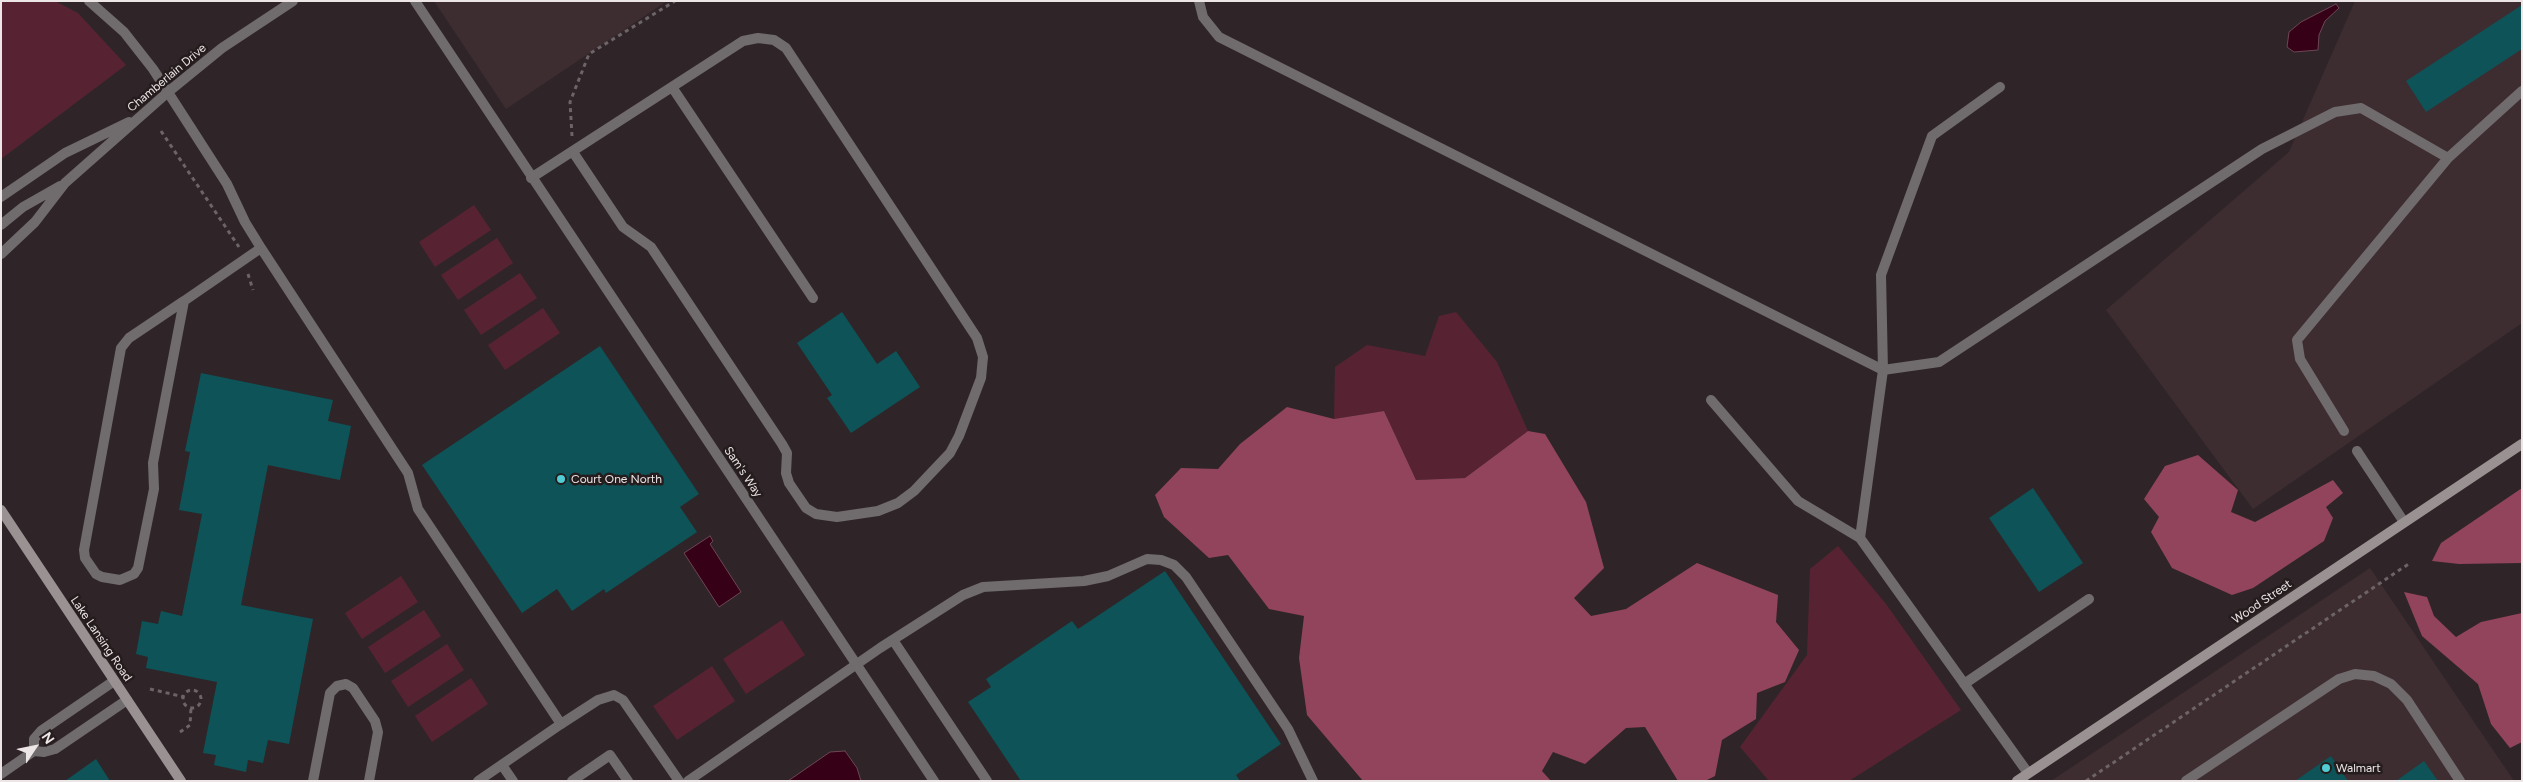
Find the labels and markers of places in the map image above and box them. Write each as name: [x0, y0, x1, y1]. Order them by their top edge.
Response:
place label: Court One North: [571, 472, 662, 486]
marker: Court One North: [555, 473, 567, 485]
place label: Walmart: [2336, 761, 2381, 775]
marker: Walmart: [2320, 762, 2332, 774]

